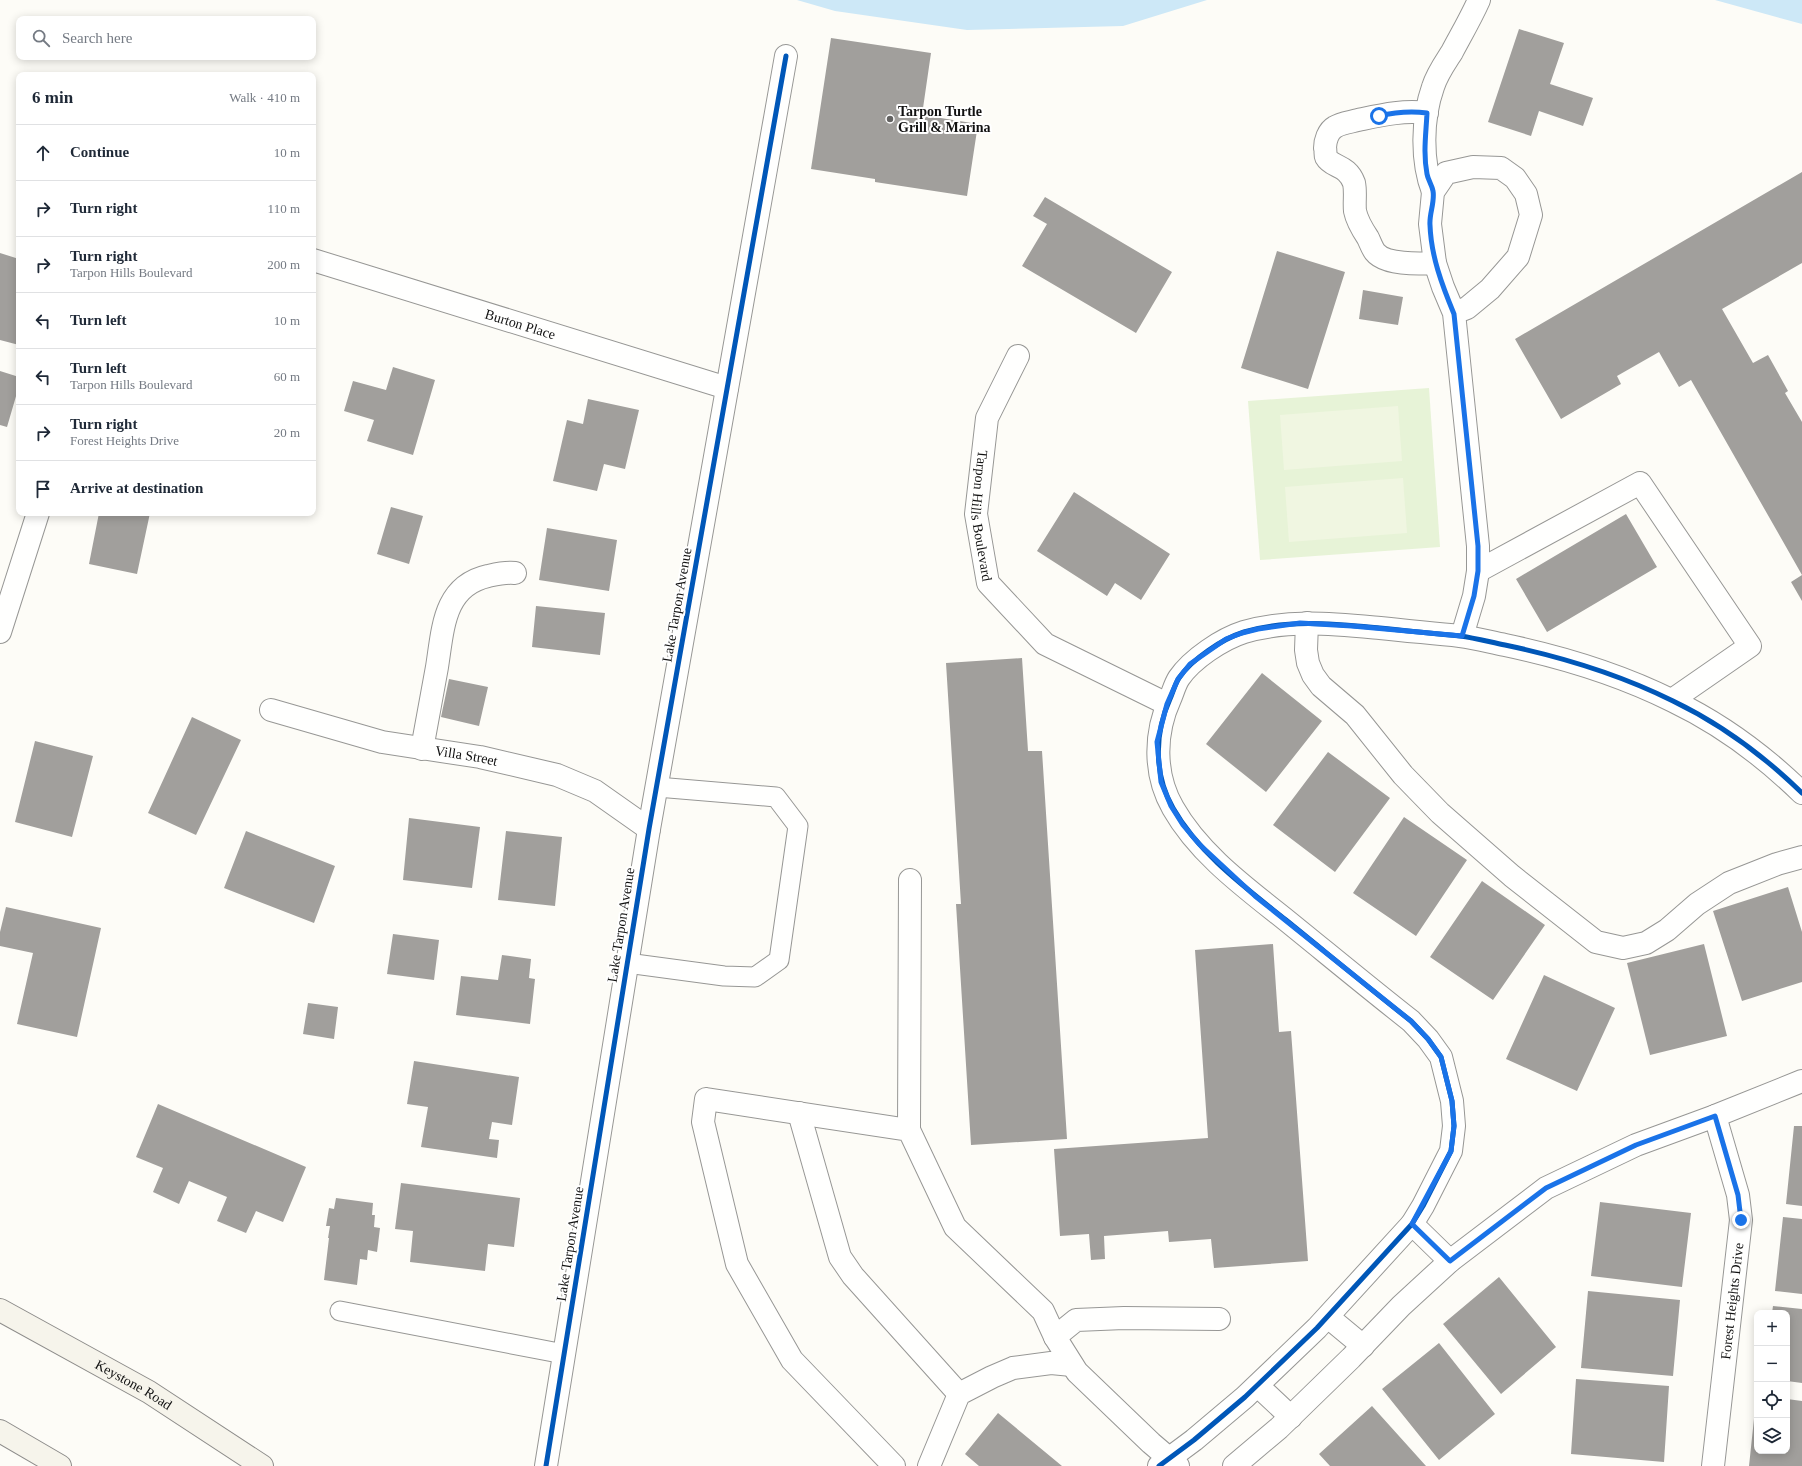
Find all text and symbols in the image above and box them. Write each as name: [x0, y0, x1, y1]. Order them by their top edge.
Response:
search box: [16, 16, 316, 60]
icon: search: [30, 27, 52, 49]
text: Search here: [62, 30, 132, 46]
text: 6 min: [32, 88, 73, 107]
text: Walk · 410 m: [229, 90, 300, 105]
place label: Tarpon Turtle Grill & Marina: [898, 104, 991, 135]
route start: [1370, 107, 1388, 125]
marker: Tarpon Turtle Grill & Marina: [885, 114, 895, 124]
icon: ahead: [32, 142, 54, 164]
text: Continue: [70, 144, 129, 160]
text: 10 m: [274, 145, 300, 160]
icon: right: [32, 198, 54, 220]
text: Turn right: [70, 200, 137, 216]
text: 110 m: [268, 201, 300, 216]
text: Turn right: [70, 248, 137, 264]
icon: right: [32, 254, 54, 276]
text: 200 m: [267, 257, 300, 272]
text: Tarpon Hills Boulevard: [70, 265, 193, 280]
street label: Burton Place: [483, 306, 557, 342]
icon: left: [32, 310, 54, 332]
text: Turn left: [70, 312, 127, 328]
text: 10 m: [274, 313, 300, 328]
text: Turn left: [70, 360, 127, 376]
icon: left: [32, 366, 54, 388]
text: 60 m: [274, 369, 300, 384]
text: Tarpon Hills Boulevard: [70, 377, 193, 392]
text: Turn right: [70, 416, 137, 432]
icon: right: [32, 422, 54, 444]
text: 20 m: [274, 425, 300, 440]
text: Forest Heights Drive: [70, 433, 179, 448]
street label: Tarpon Hills Boulevard: [968, 450, 995, 582]
icon: arrive: [32, 478, 54, 500]
text: Arrive at destination: [70, 480, 203, 496]
street label: Lake Tarpon Avenue: [660, 547, 694, 663]
street label: Villa Street: [434, 743, 499, 768]
street label: Lake Tarpon Avenue: [605, 867, 637, 983]
street label: Lake Tarpon Avenue: [554, 1186, 586, 1302]
route end: [1732, 1211, 1750, 1229]
street label: Forest Heights Drive: [1718, 1242, 1746, 1360]
map controls: [1754, 1310, 1790, 1454]
button: +: [1754, 1310, 1790, 1346]
button: −: [1754, 1346, 1790, 1382]
street label: Keystone Road: [93, 1356, 175, 1412]
button: locate: [1754, 1382, 1790, 1418]
button: layers: [1754, 1418, 1790, 1454]

